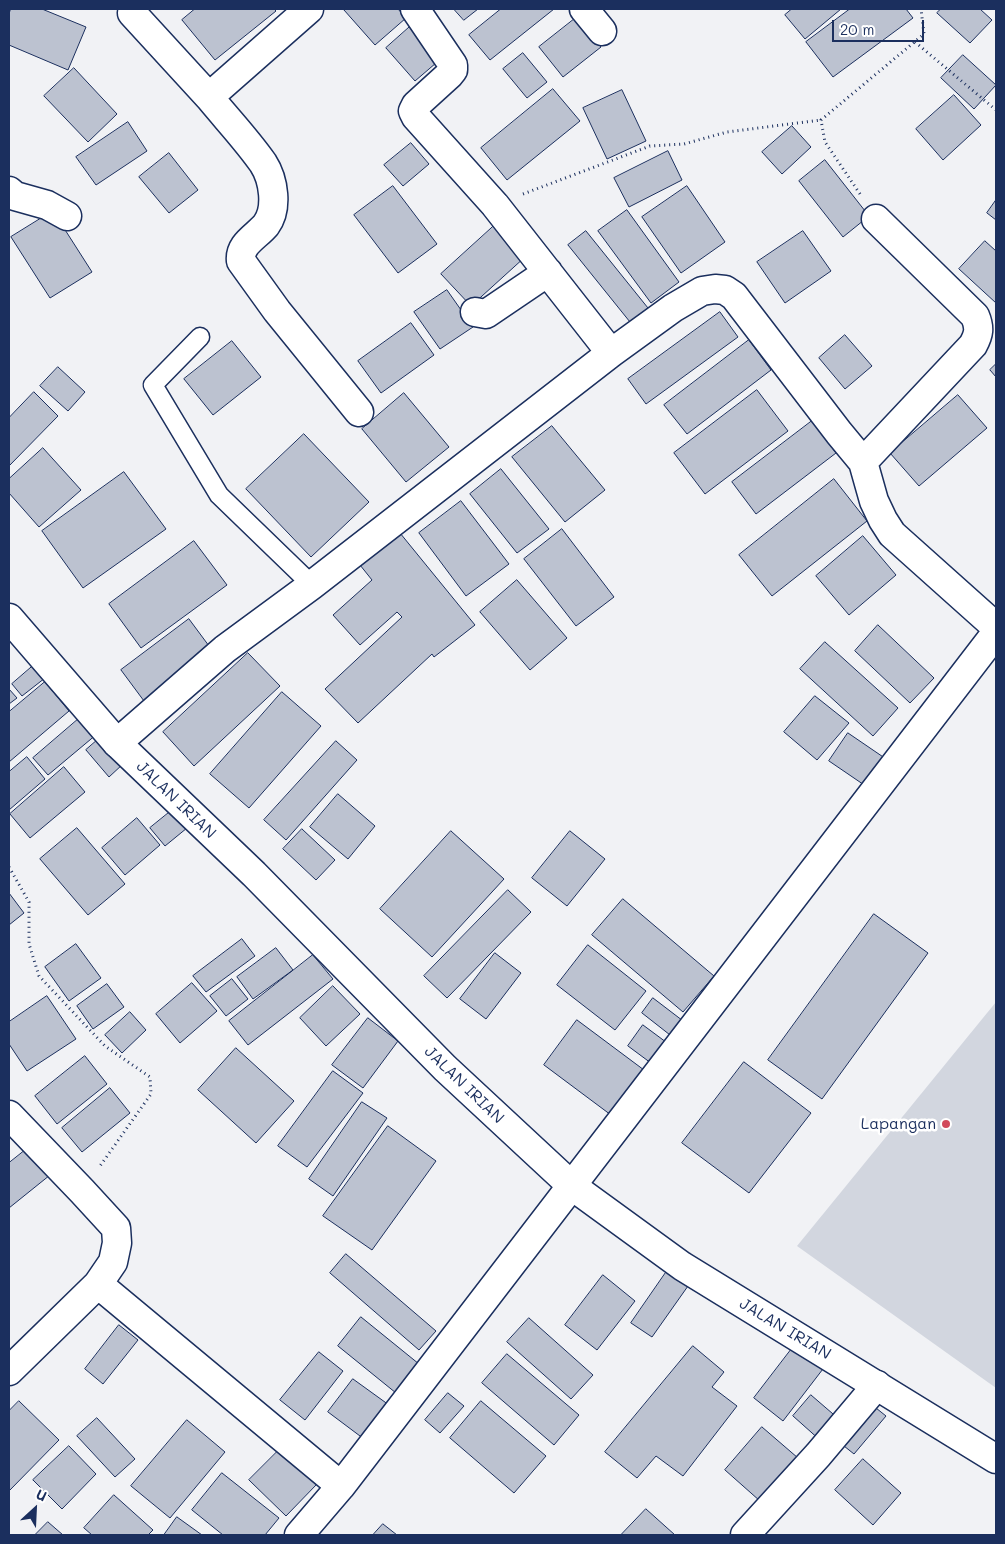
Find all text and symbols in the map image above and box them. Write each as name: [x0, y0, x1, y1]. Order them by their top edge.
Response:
scale bar: [835, 10, 928, 42]
text: 20 m: [840, 19, 874, 39]
street label: JALAN IRIAN: [132, 757, 220, 843]
street label: JALAN IRIAN: [420, 1042, 508, 1128]
place label: Lapangan: [861, 1114, 936, 1134]
marker: Lapangan: [940, 1118, 952, 1130]
street label: JALAN IRIAN: [736, 1294, 834, 1364]
north arrow: [10, 1484, 60, 1534]
text: U: [33, 1484, 50, 1506]

